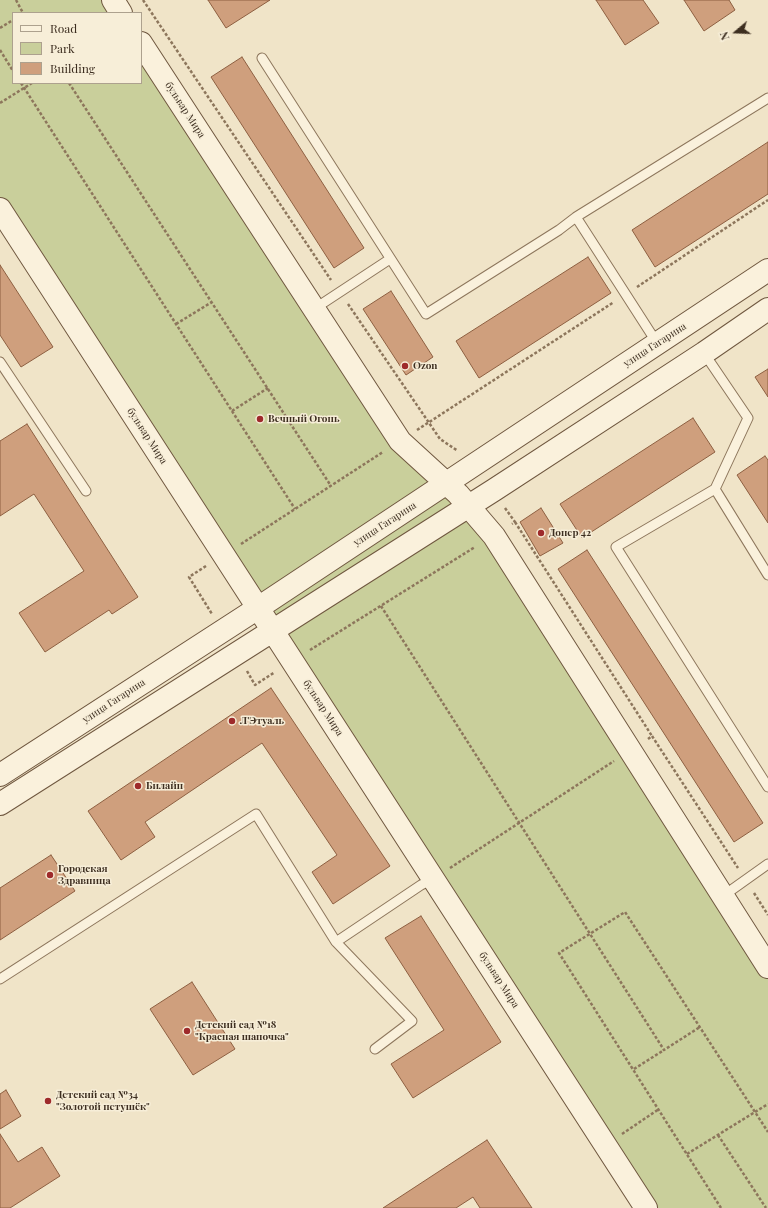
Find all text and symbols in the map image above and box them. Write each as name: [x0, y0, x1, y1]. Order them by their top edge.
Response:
legend: [12, 12, 142, 84]
north arrow: [716, 12, 756, 52]
text: Road: [50, 20, 77, 36]
text: N: [716, 30, 733, 42]
text: Park: [50, 40, 75, 56]
text: Building: [50, 60, 95, 76]
street label: бульвар Мира: [162, 80, 208, 140]
street label: улица Гагарина: [621, 320, 689, 370]
place label: Ozon: [413, 360, 437, 372]
marker: Ozon: [400, 361, 410, 371]
street label: бульвар Мира: [124, 406, 170, 466]
place label: Вечный Огонь: [268, 413, 339, 425]
marker: Вечный Огонь: [255, 414, 265, 424]
street label: улица Гагарина: [351, 499, 419, 549]
place label: Донер 42: [549, 527, 591, 539]
marker: Донер 42: [536, 528, 546, 538]
street label: улица Гагарина: [80, 676, 148, 726]
street label: бульвар Мира: [300, 678, 346, 738]
place label: Л'Этуаль: [240, 715, 284, 727]
marker: Л'Этуаль: [227, 716, 237, 726]
place label: Билайн: [146, 780, 183, 792]
marker: Билайн: [133, 781, 143, 791]
place label: Городская Здравница: [58, 863, 111, 886]
marker: Городская Здравница: [45, 870, 55, 880]
street label: бульвар Мира: [476, 950, 522, 1010]
place label: Детский сад №18 "Красная шапочка": [195, 1019, 289, 1042]
marker: Детский сад №18 "Красная шапочка": [182, 1026, 192, 1036]
place label: Детский сад №34 "Золотой петушёк": [56, 1089, 150, 1112]
marker: Детский сад №34 "Золотой петушёк": [43, 1096, 53, 1106]

